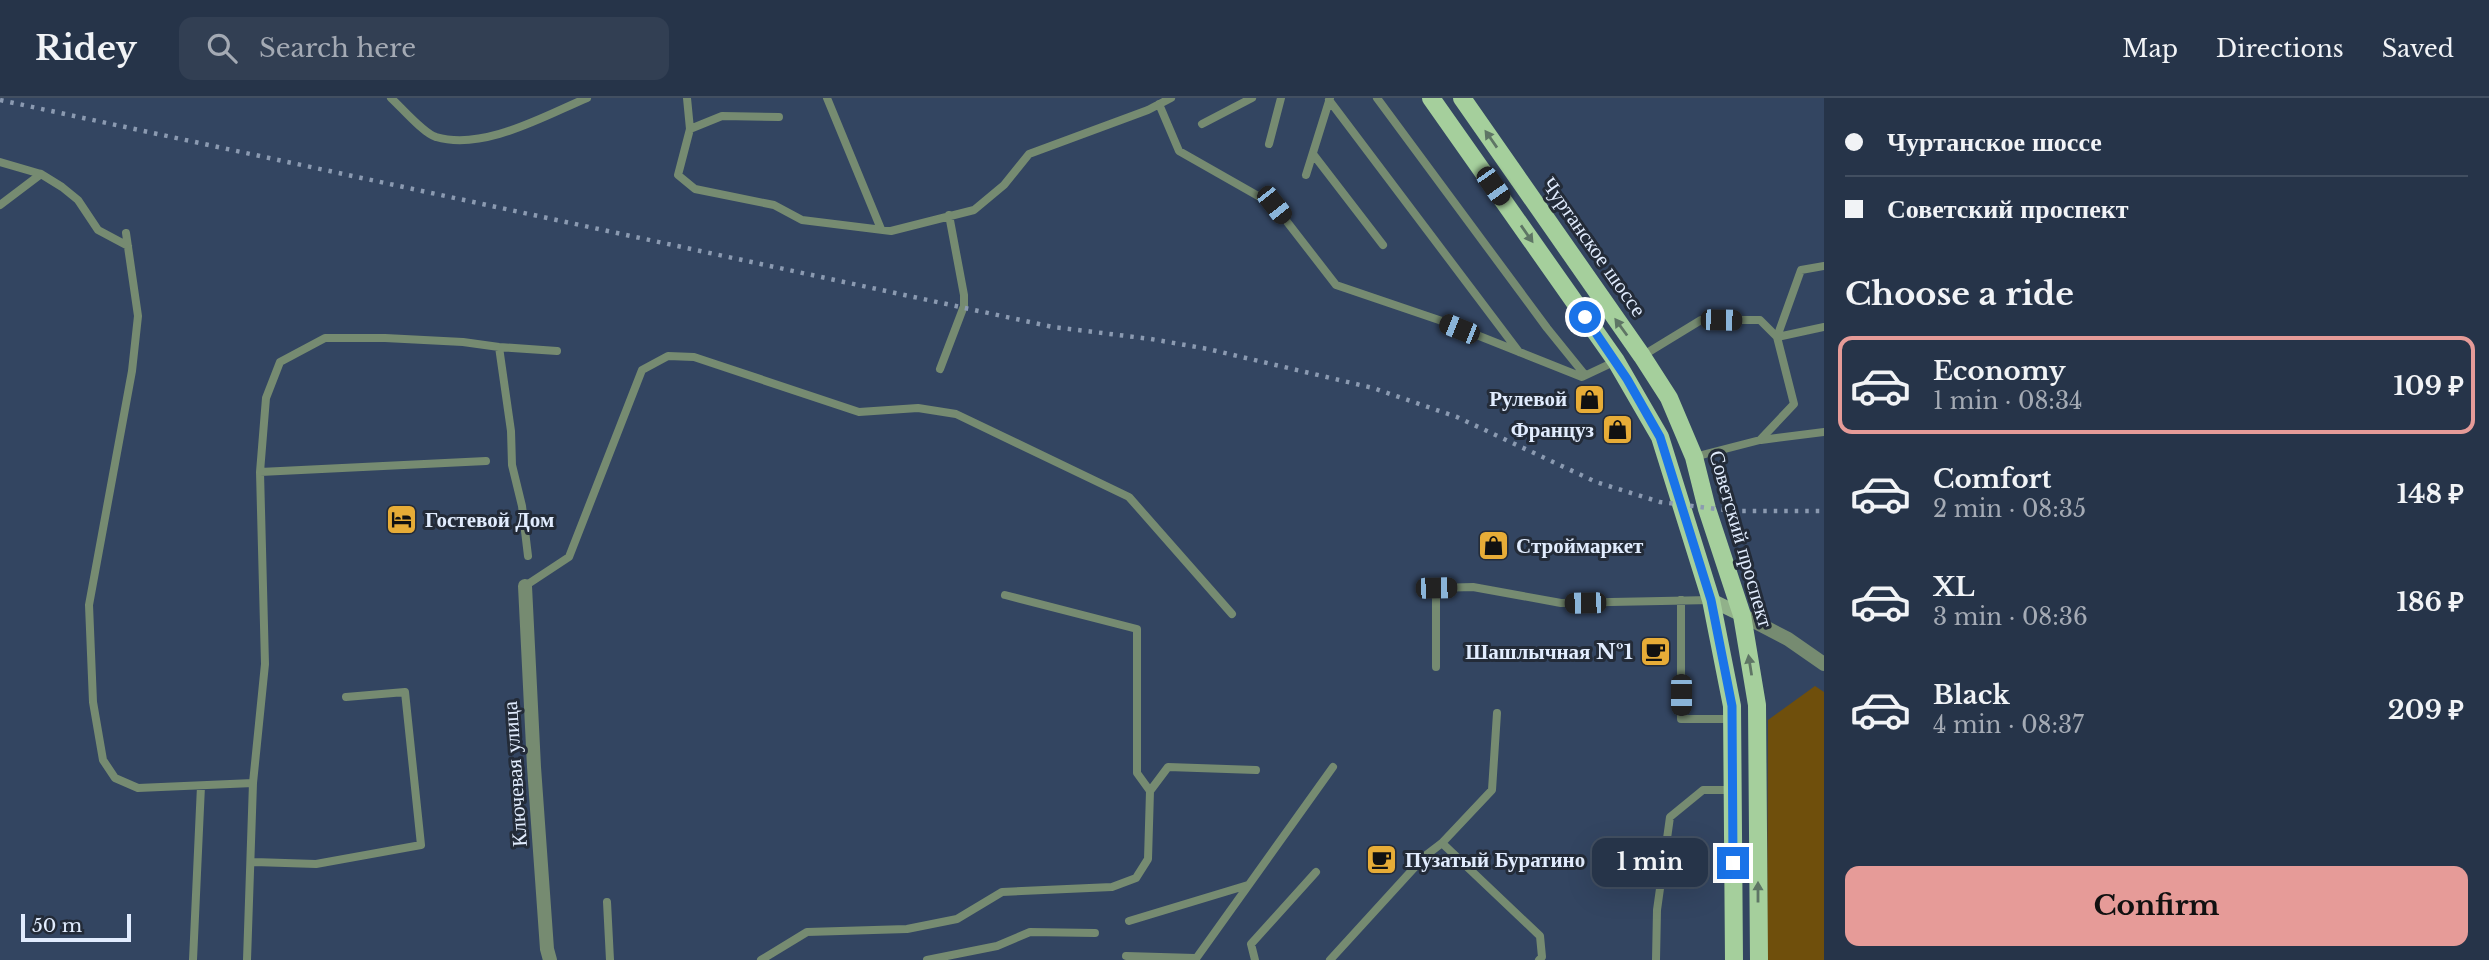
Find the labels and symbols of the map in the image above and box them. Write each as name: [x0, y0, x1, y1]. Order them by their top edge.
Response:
one-way arrow: [1485, 130, 1498, 149]
car: [1473, 163, 1514, 209]
street label: Чуртанское шоссе: [1536, 172, 1652, 322]
car: [1253, 182, 1296, 228]
one-way arrow: [1519, 225, 1533, 243]
route start: [1569, 301, 1601, 333]
car: [1700, 309, 1743, 331]
car: [1436, 311, 1483, 347]
one-way arrow: [1614, 318, 1628, 336]
shop icon: Рулевой: [1573, 382, 1607, 416]
place label: Рулевой: [1489, 386, 1567, 412]
shop icon: Француз: [1600, 413, 1634, 447]
place label: Француз: [1511, 417, 1594, 443]
street label: Советский проспект: [1703, 448, 1779, 630]
hotel icon: Гостевой Дом: [385, 503, 419, 537]
place label: Гостевой Дом: [425, 507, 554, 533]
shop icon: Строймаркет: [1476, 529, 1510, 563]
place label: Строймаркет: [1516, 533, 1644, 559]
car: [1415, 577, 1458, 599]
car: [1564, 592, 1607, 614]
cafe icon: Шашлычная №1: [1639, 635, 1673, 669]
place label: Шашлычная №1: [1465, 639, 1633, 665]
one-way arrow: [1744, 654, 1755, 676]
car: [1671, 674, 1692, 716]
street label: Ключевая улица: [497, 700, 533, 848]
callout: 1 min: [1593, 838, 1708, 888]
cafe icon: Пузатый Буратино: [1365, 843, 1399, 877]
place label: Пузатый Буратино: [1405, 847, 1585, 873]
route end: [1717, 847, 1749, 879]
one-way arrow: [1752, 881, 1764, 903]
scale bar: [21, 911, 131, 943]

